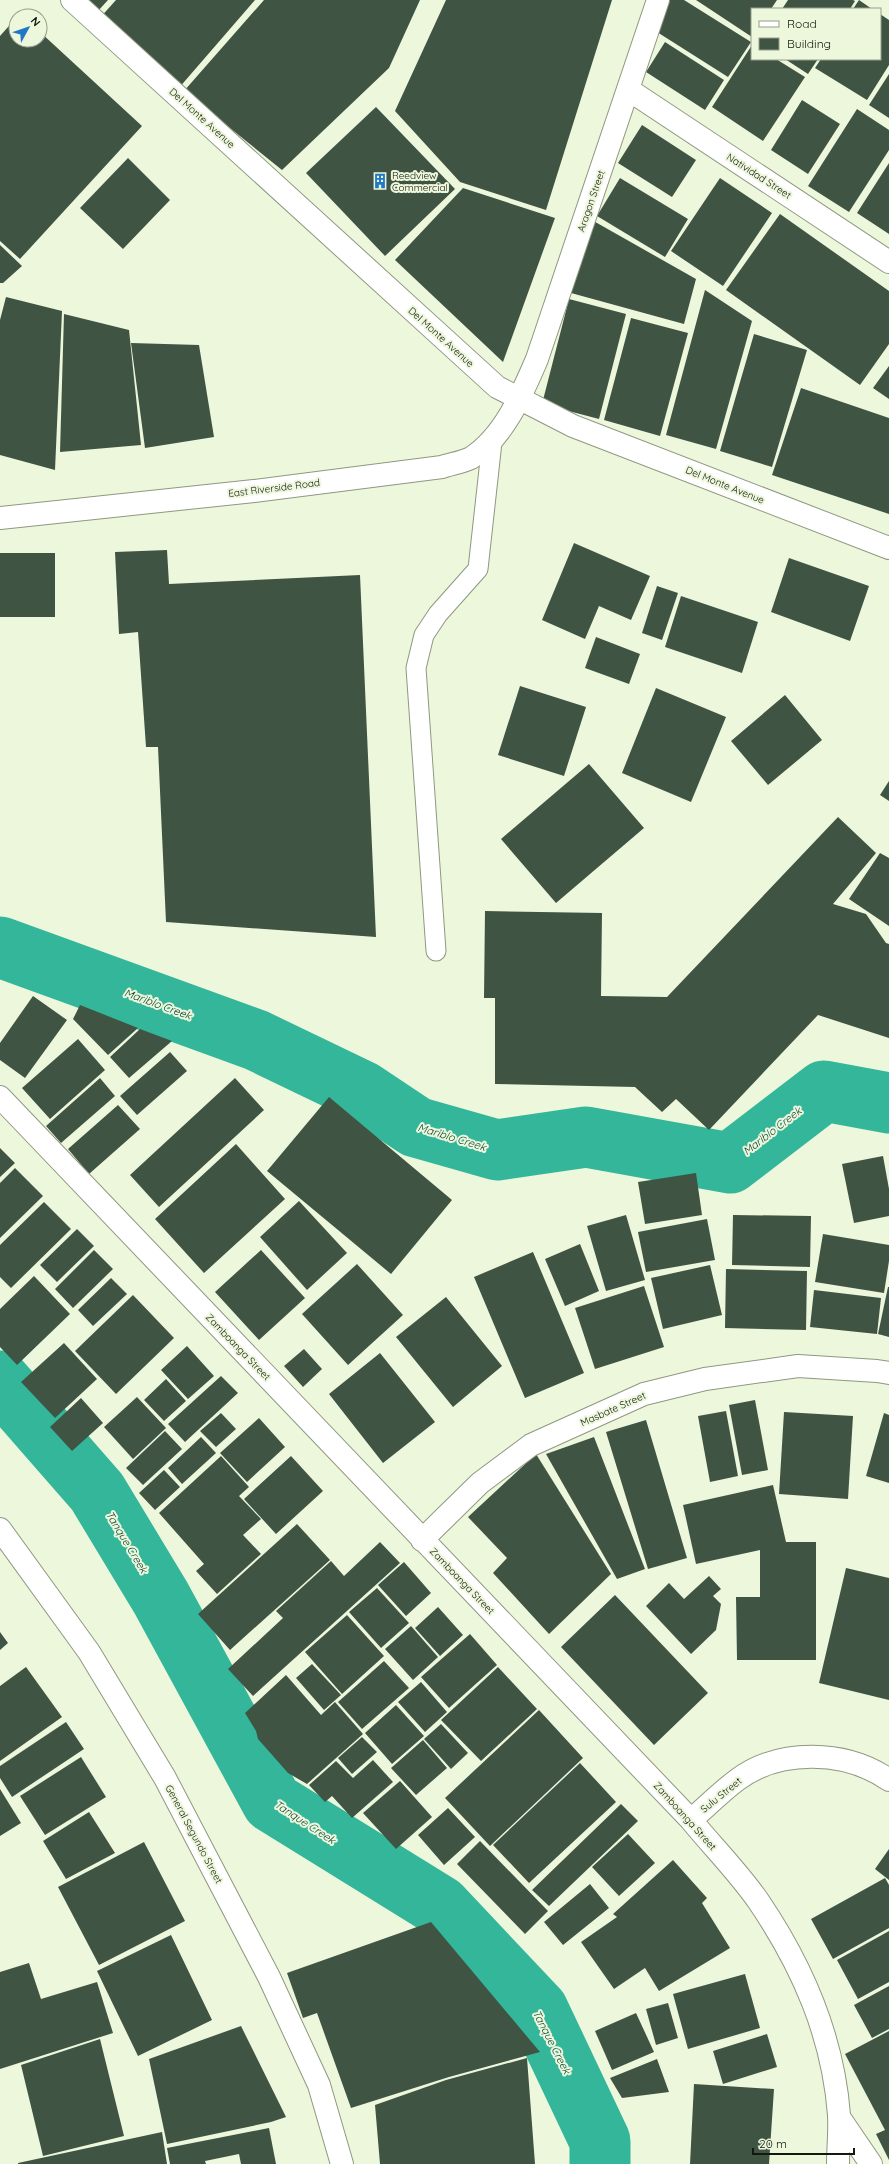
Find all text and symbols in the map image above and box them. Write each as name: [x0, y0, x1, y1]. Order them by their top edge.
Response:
north arrow: [8, 8, 48, 48]
legend: [751, 8, 881, 60]
text: N: [28, 14, 44, 29]
text: Road: [787, 16, 817, 31]
text: Building: [787, 36, 831, 51]
street label: Del Monte Avenue: [166, 85, 238, 151]
street label: Natividad Street: [724, 150, 794, 202]
street label: Aragon Street: [574, 168, 608, 233]
place label: Reedview Commercial: [392, 169, 448, 194]
building icon: Reedview Commercial: [371, 172, 389, 190]
street label: Del Monte Avenue: [405, 304, 477, 370]
street label: Del Monte Avenue: [684, 463, 767, 507]
street label: East Riverside Road: [227, 476, 321, 500]
water label: Mariblo Creek: [122, 985, 195, 1023]
water label: Mariblo Creek: [740, 1103, 805, 1158]
water label: Mariblo Creek: [416, 1120, 489, 1154]
street label: Zamboanga Street: [203, 1311, 274, 1384]
street label: Masbate Street: [578, 1389, 648, 1429]
water label: Tanque Creek: [103, 1508, 152, 1577]
street label: Zamboanga Street: [427, 1545, 498, 1618]
street label: Sulu Street: [698, 1774, 745, 1816]
street label: Zamboanga Street: [651, 1779, 720, 1853]
street label: General Segundo Street: [162, 1782, 226, 1886]
water label: Tanque Creek: [272, 1797, 339, 1848]
water label: Tanque Creek: [530, 2008, 575, 2077]
scale bar: [753, 2130, 854, 2156]
text: 20 m: [759, 2136, 787, 2151]

